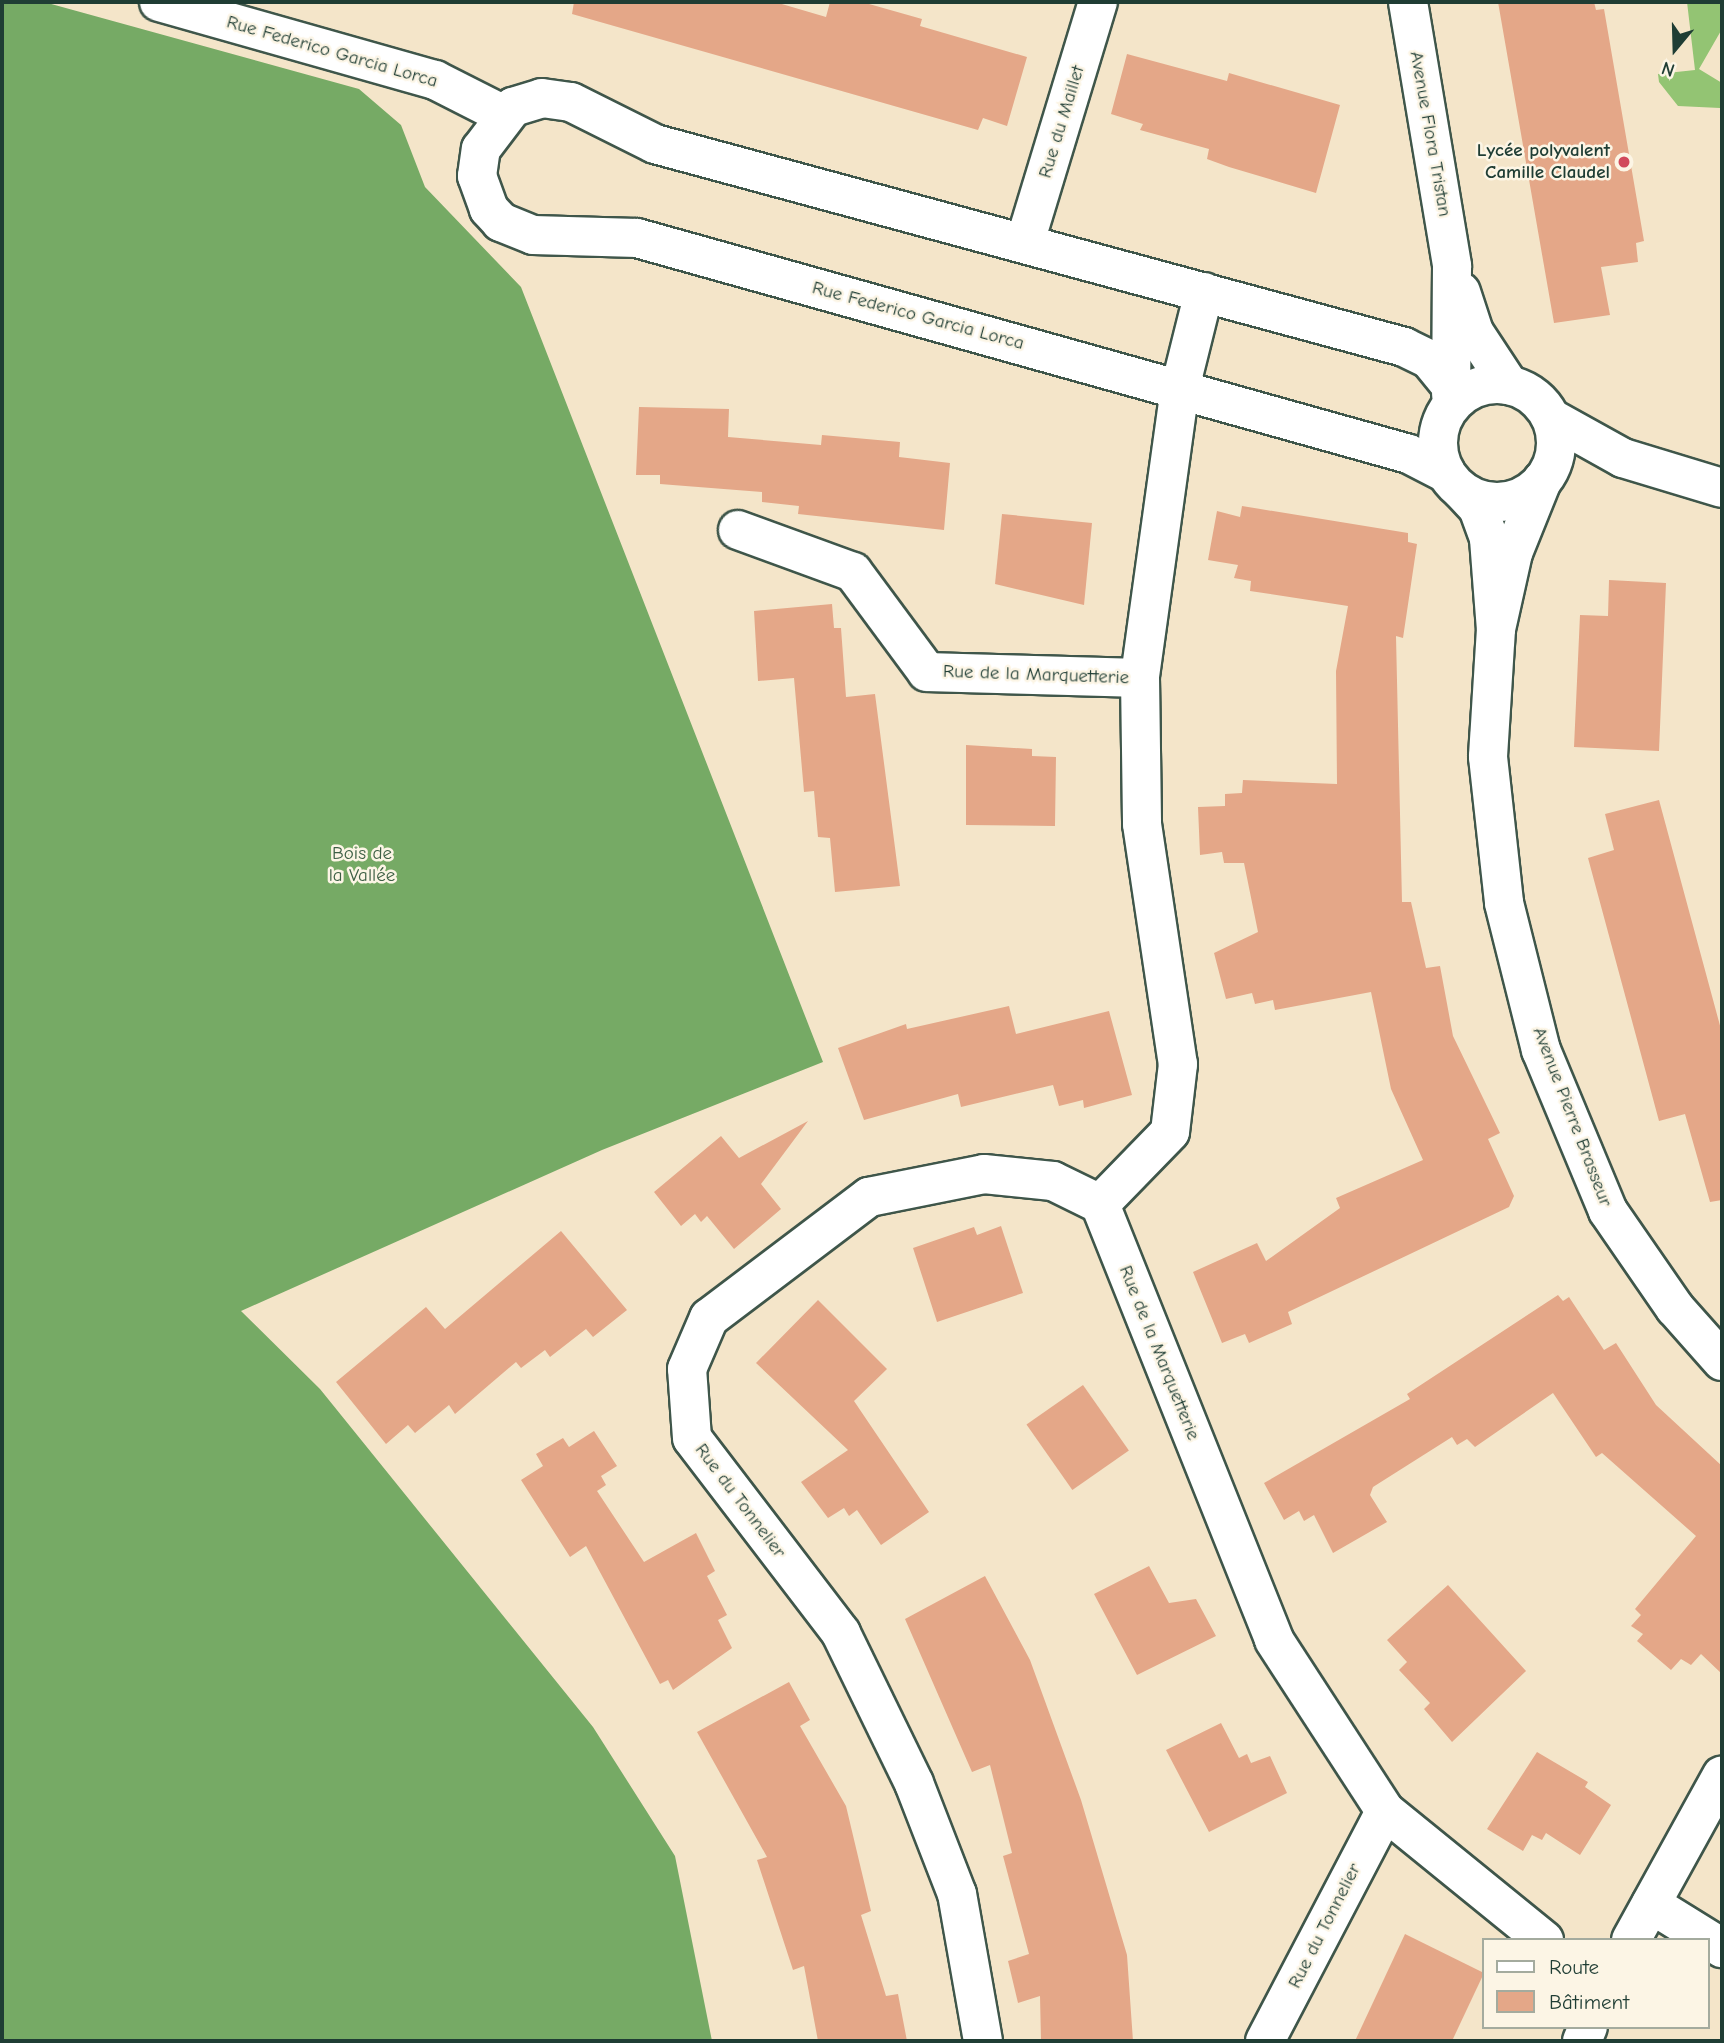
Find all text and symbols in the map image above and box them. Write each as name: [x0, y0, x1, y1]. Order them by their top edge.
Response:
street label: Rue Federico Garcia Lorca: [224, 11, 440, 93]
north arrow: [1640, 14, 1710, 84]
street label: Avenue Flora Tristan: [1404, 50, 1456, 218]
text: N: [1659, 56, 1678, 81]
street label: Rue du Maillet: [1034, 63, 1090, 181]
place label: Lycée polyvalent Camille Claudel: [1477, 140, 1610, 184]
marker: Lycée polyvalent Camille Claudel: [1616, 154, 1632, 170]
street label: Rue Federico Garcia Lorca: [810, 277, 1026, 355]
street label: Rue de la Marquetterie: [942, 660, 1130, 690]
park label: Bois de la Vallée: [329, 843, 395, 887]
street label: Avenue Pierre Brasseur: [1527, 1024, 1617, 1210]
street label: Rue de la Marquetterie: [1114, 1262, 1204, 1444]
street label: Rue du Tonnelier: [690, 1439, 790, 1563]
street label: Rue du Tonnelier: [1284, 1860, 1366, 1992]
legend: [1482, 1938, 1710, 2029]
text: Route: [1549, 1955, 1599, 1979]
text: Bâtiment: [1549, 1990, 1629, 2014]

